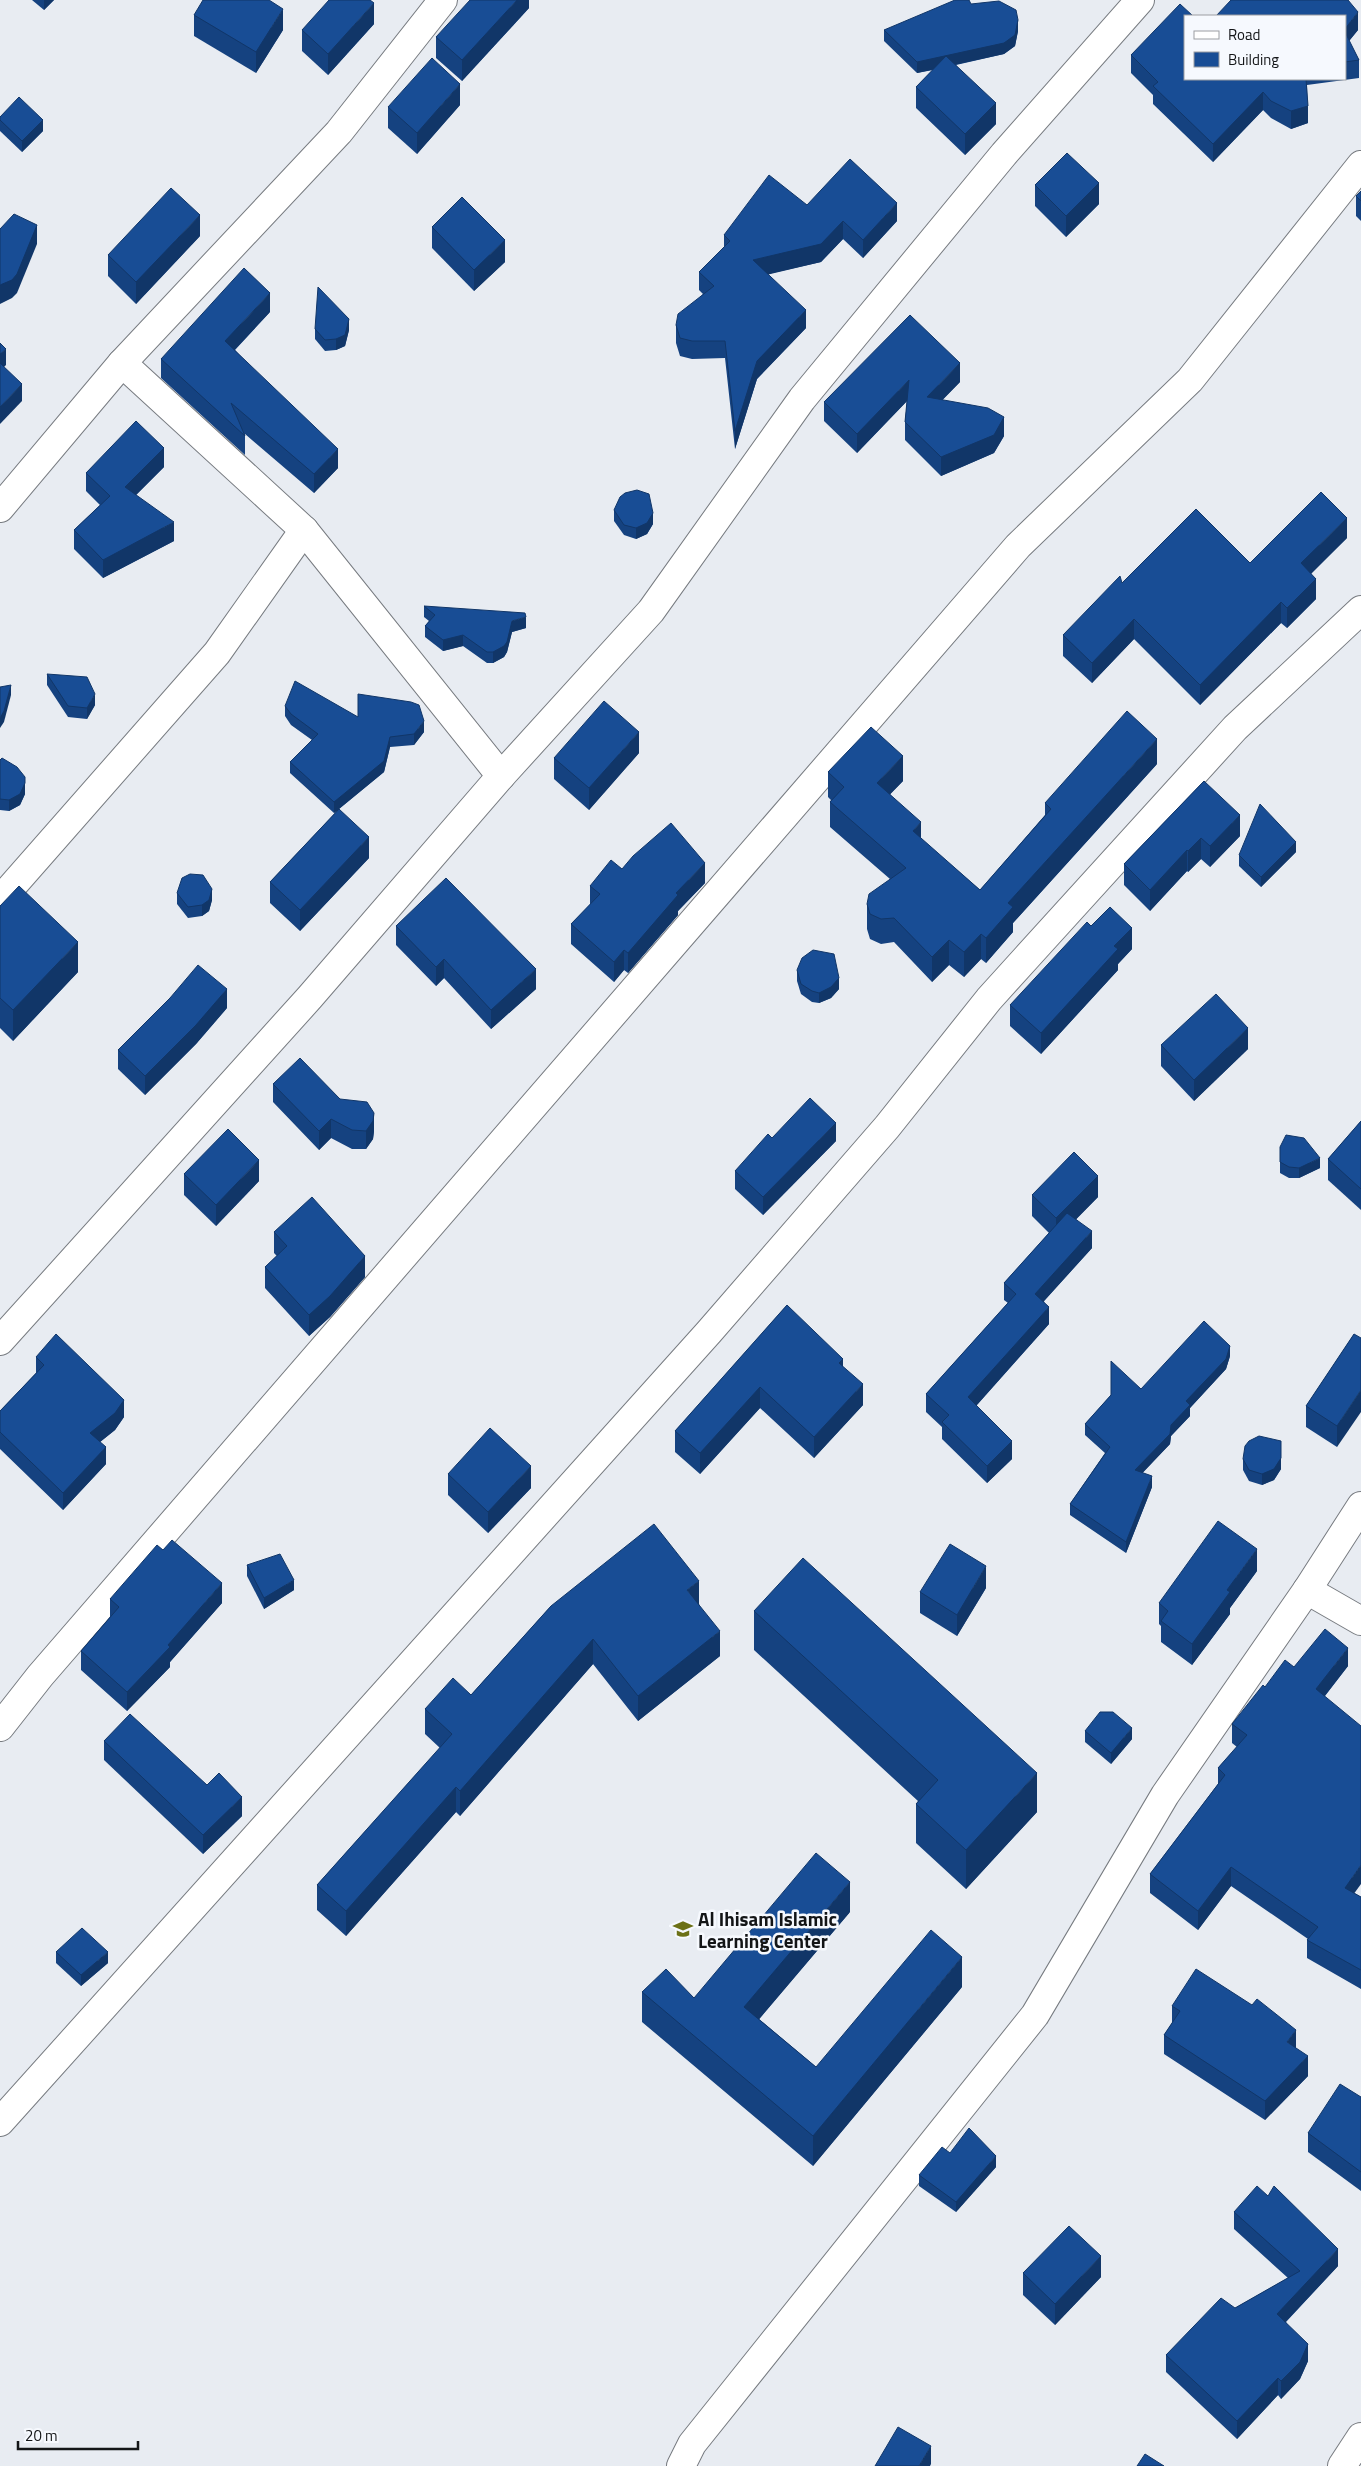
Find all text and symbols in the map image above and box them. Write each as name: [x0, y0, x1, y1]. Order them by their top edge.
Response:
legend: [1184, 15, 1346, 80]
text: Road: [1228, 23, 1260, 46]
text: Building: [1228, 48, 1279, 71]
place label: Al Ihisam Islamic Learning Center: [698, 1904, 837, 1955]
school or university icon: Al Ihisam Islamic Learning Center: [672, 1918, 694, 1940]
scale bar: [18, 2418, 138, 2450]
text: 20 m: [25, 2424, 58, 2447]

